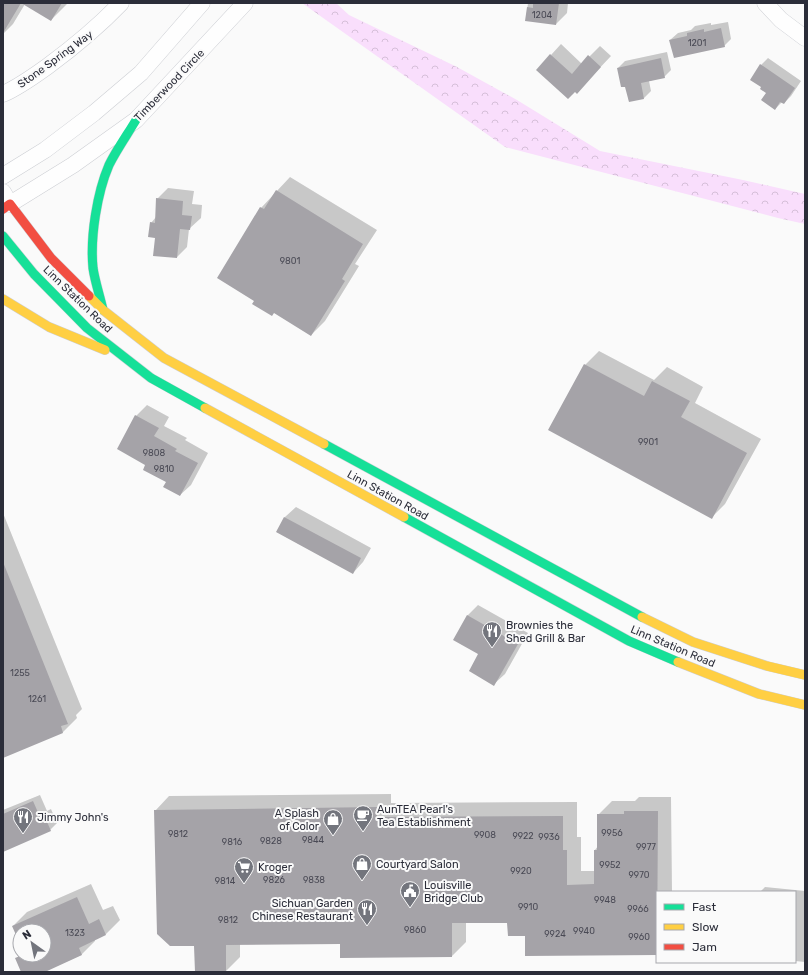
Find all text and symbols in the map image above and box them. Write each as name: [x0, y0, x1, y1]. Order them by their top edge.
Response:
house number: 1204: [532, 10, 553, 20]
street label: Stone Spring Way: [15, 28, 95, 91]
house number: 1201: [688, 38, 706, 48]
street label: Timberwood Circle: [132, 47, 207, 124]
house number: 9801: [280, 256, 300, 266]
street label: Linn Station Road: [40, 263, 115, 336]
house number: 9901: [638, 437, 658, 447]
house number: 9808: [143, 448, 166, 458]
house number: 9810: [154, 464, 175, 474]
street label: Linn Station Road: [345, 468, 431, 523]
place label: Brownies the Shed Grill & Bar: [506, 619, 586, 645]
restaurant icon: Brownies the Shed Grill & Bar: [481, 620, 503, 648]
street label: Linn Station Road: [628, 623, 717, 670]
house number: 1255: [10, 668, 30, 678]
house number: 1261: [28, 694, 46, 704]
place label: AunTEA Pearl's Tea Establishment: [377, 803, 472, 829]
cafe icon: AunTEA Pearl's Tea Establishment: [352, 804, 374, 832]
restaurant icon: Jimmy John's: [12, 806, 34, 834]
place label: A Splash of Color: [275, 807, 320, 833]
shop icon: A Splash of Color: [322, 808, 344, 836]
place label: Jimmy John's: [37, 811, 109, 824]
house number: 9956: [601, 828, 623, 838]
house number: 9812: [168, 829, 188, 839]
house number: 9908: [474, 830, 496, 840]
house number: 9922: [512, 831, 534, 841]
house number: 9936: [538, 832, 560, 842]
house number: 9844: [302, 835, 325, 845]
house number: 9828: [260, 836, 282, 846]
house number: 9816: [222, 837, 243, 847]
house number: 9977: [636, 842, 656, 852]
shop icon: Courtyard Salon: [351, 853, 373, 881]
supermarket icon: Kroger: [233, 856, 255, 884]
place label: Courtyard Salon: [376, 858, 459, 871]
house number: 9952: [599, 860, 621, 870]
place label: Kroger: [258, 861, 293, 874]
house number: 9920: [510, 866, 532, 876]
house number: 9970: [628, 870, 650, 880]
house number: 9826: [263, 875, 285, 885]
house number: 9838: [303, 875, 325, 885]
house number: 9814: [215, 876, 236, 886]
place label: Louisville Bridge Club: [424, 879, 483, 905]
public building icon: Louisville Bridge Club: [399, 880, 421, 908]
legend: [656, 891, 796, 963]
house number: 9948: [594, 895, 616, 905]
place label: Sichuan Garden Chinese Restaurant: [252, 897, 354, 923]
restaurant icon: Sichuan Garden Chinese Restaurant: [356, 898, 378, 926]
text: Fast: [692, 900, 716, 914]
house number: 9910: [518, 902, 538, 912]
house number: 9966: [627, 904, 649, 914]
house number: 9812: [218, 915, 238, 925]
text: Slow: [692, 920, 719, 934]
north arrow: [12, 923, 52, 963]
house number: 9860: [404, 925, 426, 935]
house number: 9940: [573, 926, 595, 936]
text: N: [20, 927, 34, 943]
house number: 1323: [65, 928, 85, 938]
house number: 9924: [544, 929, 566, 939]
house number: 9960: [628, 932, 650, 942]
text: Jam: [692, 940, 717, 954]

